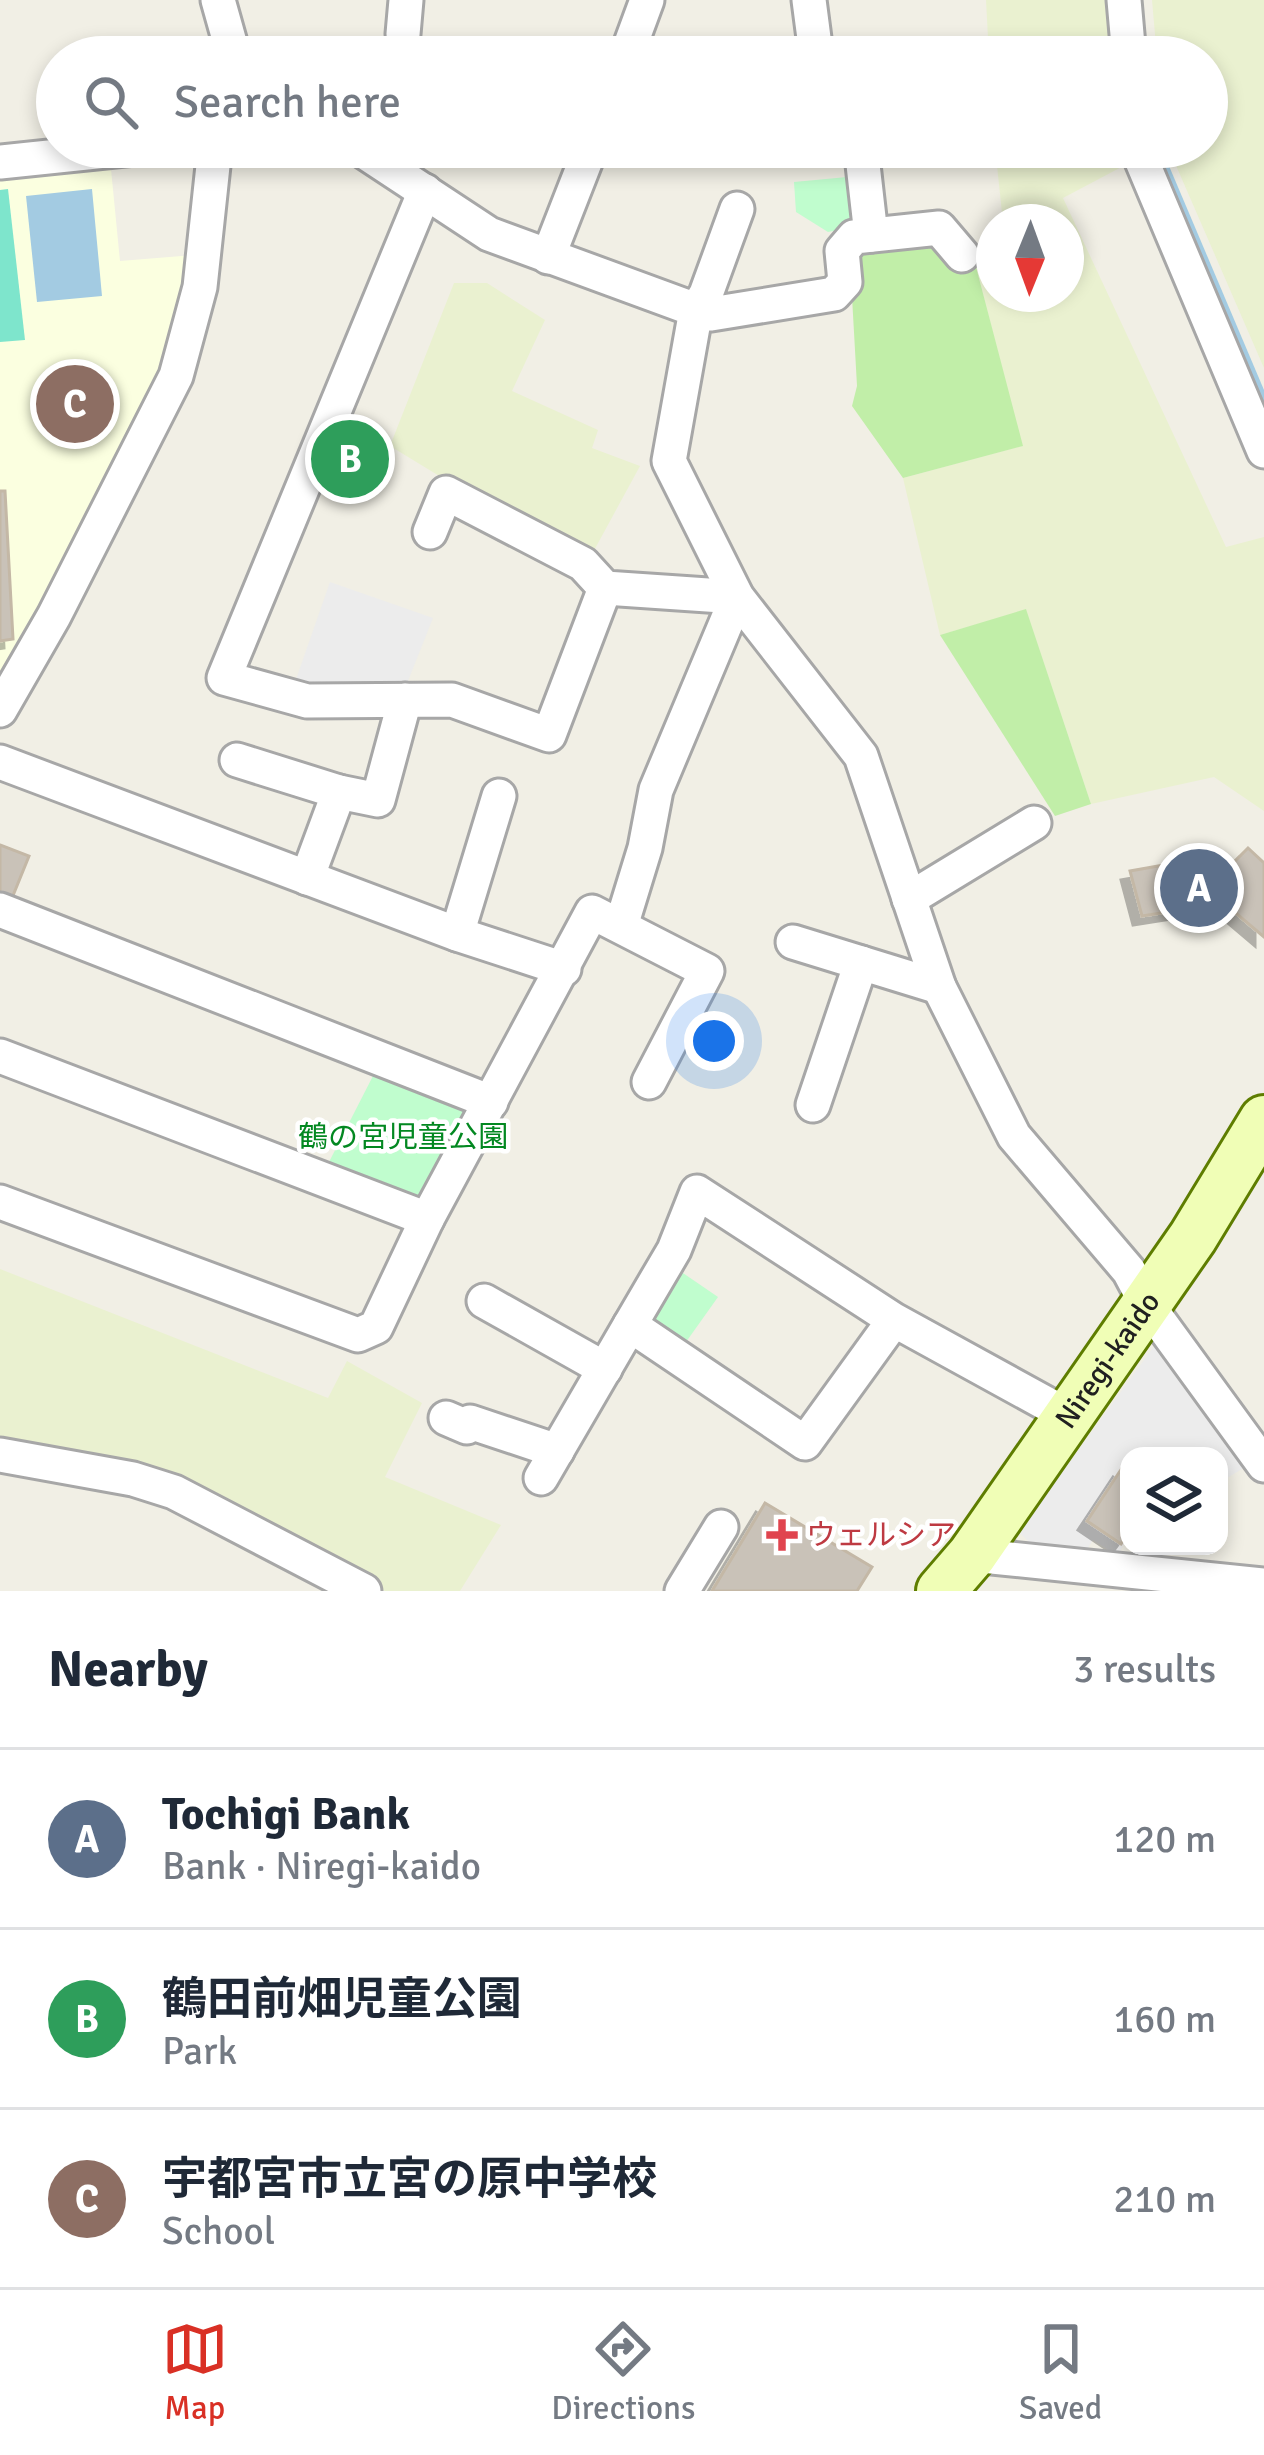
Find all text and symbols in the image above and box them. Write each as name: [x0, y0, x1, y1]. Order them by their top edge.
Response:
search box: [36, 36, 1228, 168]
icon: search: [78, 69, 144, 135]
text: Search here: [174, 75, 401, 130]
north arrow: [976, 204, 1084, 312]
pin: C: [36, 359, 114, 449]
pin: B: [311, 414, 389, 504]
pin: A: [1160, 843, 1238, 933]
your location: [684, 1011, 744, 1071]
park label: 鶴の宮児童公園: [298, 1119, 508, 1156]
street label: Niregi-kaido: [1048, 1285, 1168, 1436]
map controls: [1120, 1447, 1228, 1555]
button: layers: [1120, 1447, 1228, 1555]
place label: ウェルシア: [806, 1517, 956, 1554]
marker: ウェルシア: [769, 1522, 795, 1548]
text: Nearby: [48, 1638, 208, 1701]
text: 3 results: [1073, 1645, 1216, 1693]
text: Tochigi Bank: [162, 1787, 410, 1842]
text: A: [75, 1815, 99, 1863]
text: 120 m: [1113, 1815, 1216, 1863]
text: Bank · Niregi-kaido: [162, 1842, 481, 1890]
text: 鶴田前畑児童公園: [162, 1972, 522, 2027]
text: B: [75, 1995, 99, 2043]
text: 160 m: [1113, 1995, 1216, 2043]
text: Park: [162, 2027, 237, 2075]
text: 宇都宮市立宮の原中学校: [162, 2152, 657, 2207]
text: C: [75, 2175, 99, 2223]
text: 210 m: [1113, 2175, 1216, 2223]
text: School: [162, 2207, 275, 2255]
tab: Map: [162, 2316, 228, 2429]
tab: Directions: [551, 2316, 696, 2429]
tab: Saved: [1019, 2316, 1102, 2429]

